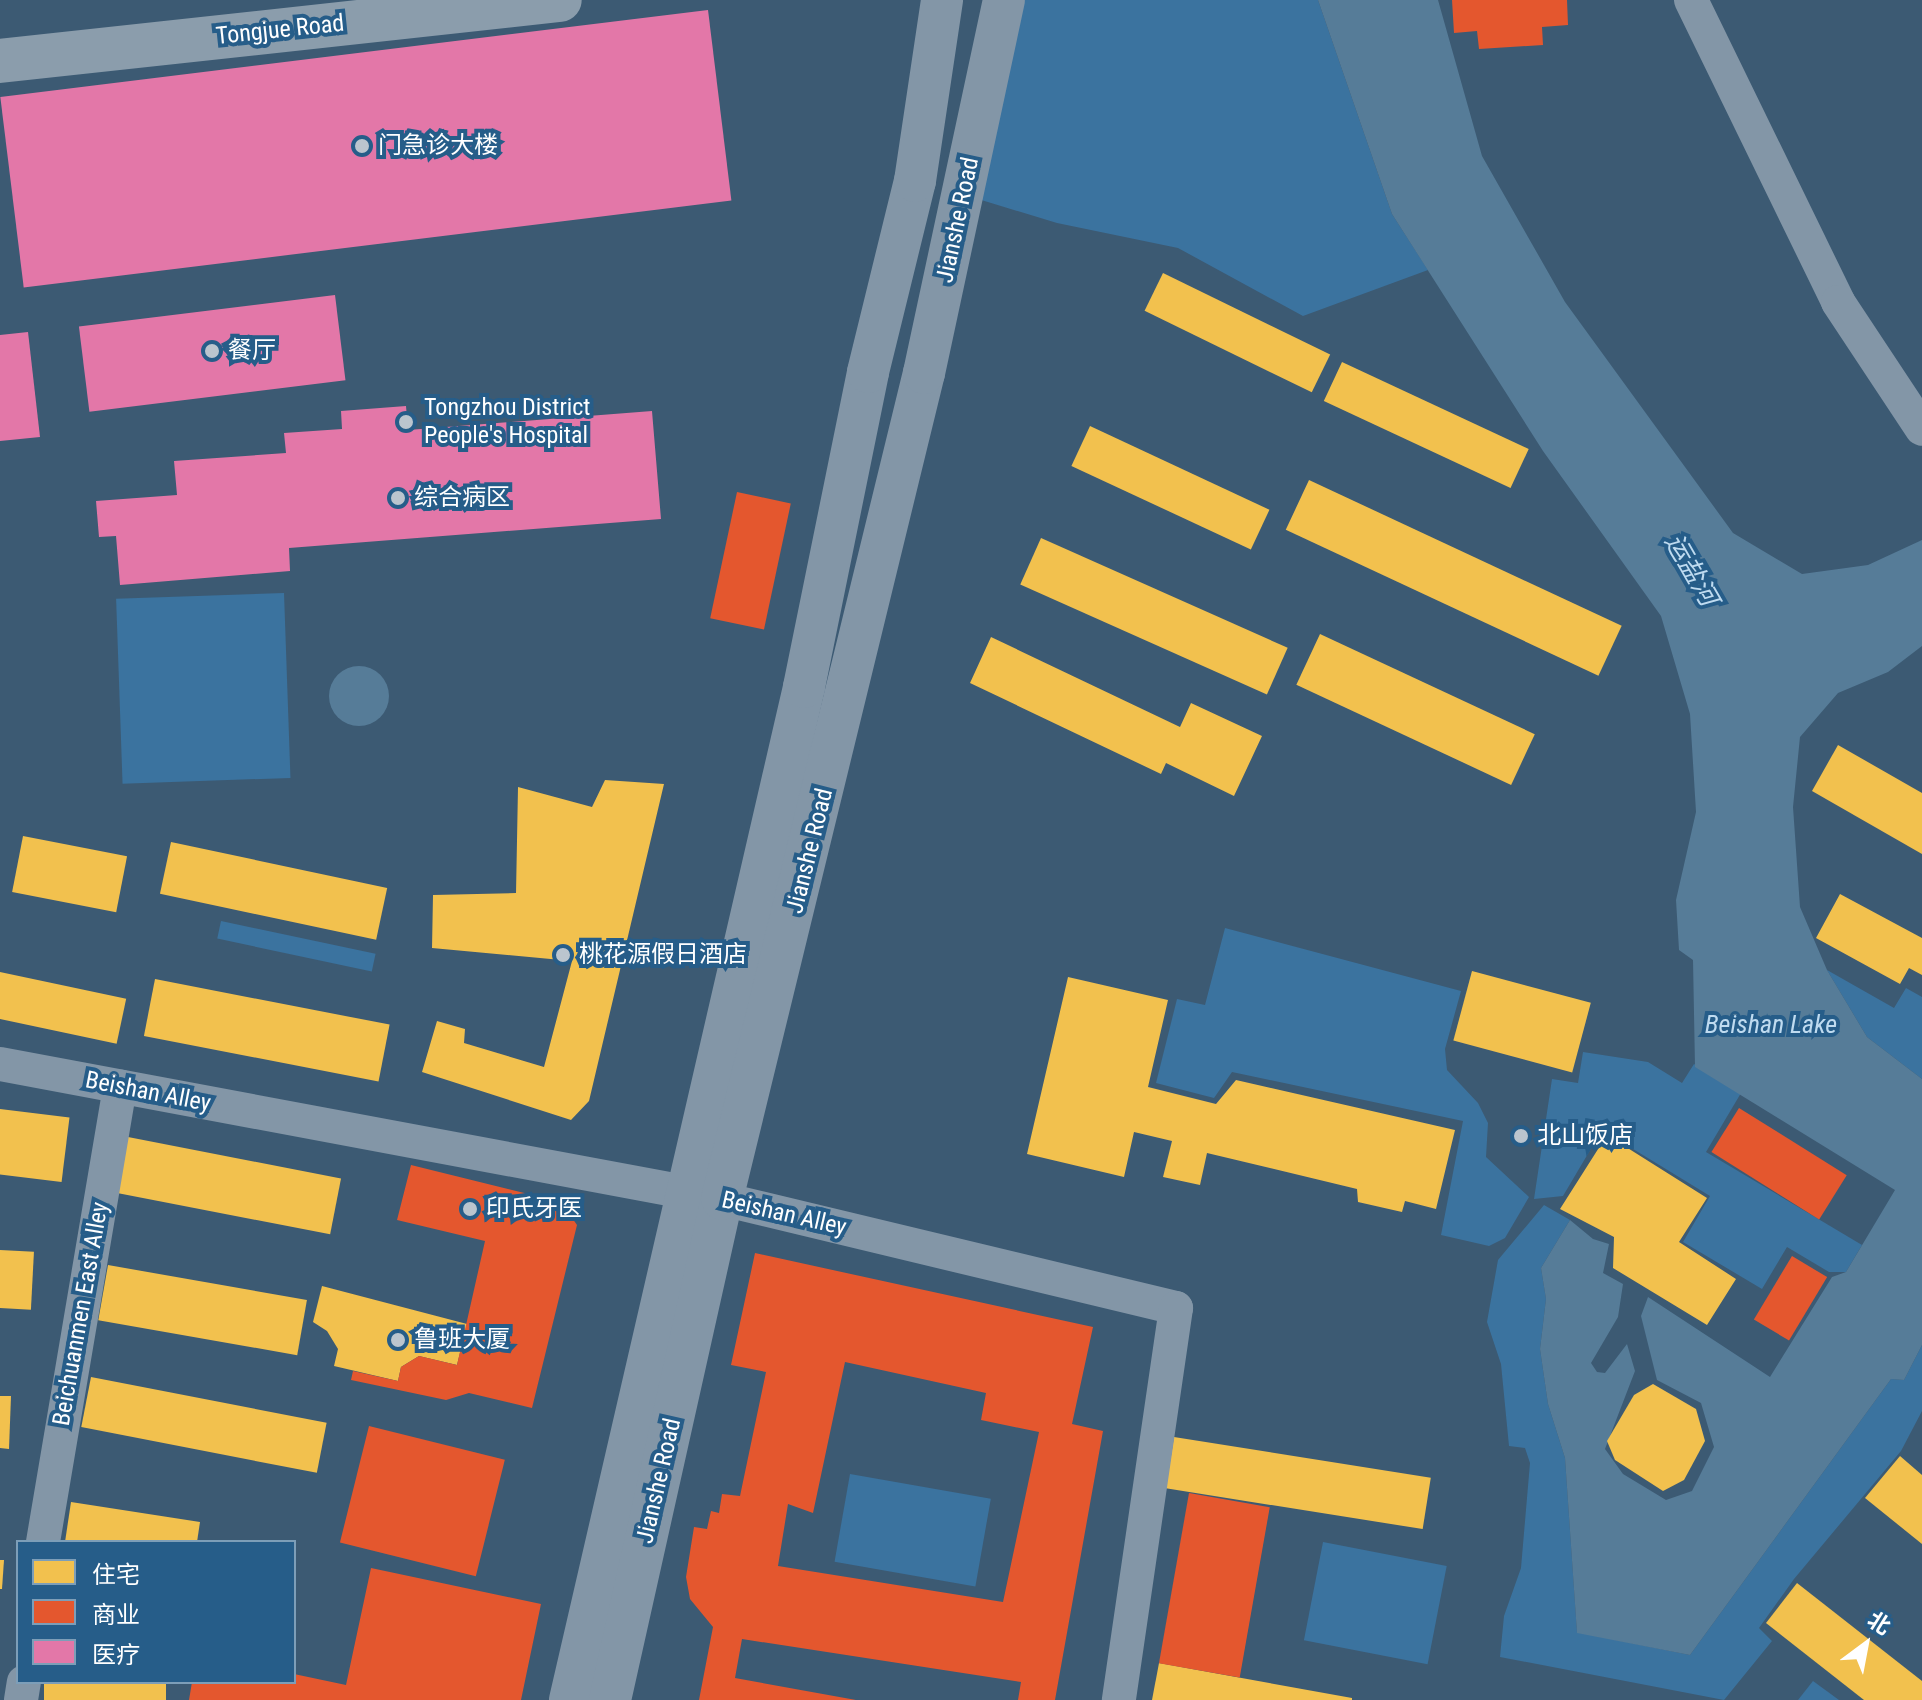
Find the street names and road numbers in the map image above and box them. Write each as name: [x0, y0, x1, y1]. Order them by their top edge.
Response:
street label: Tongjue Road: [214, 9, 346, 51]
street label: Jianshe Road: [931, 155, 985, 285]
street label: Jianshe Road: [781, 786, 839, 916]
street label: Beishan Alley: [83, 1066, 213, 1118]
street label: Beishan Alley: [719, 1186, 849, 1242]
street label: Beichuanmen East Alley: [47, 1200, 115, 1428]
street label: Jianshe Road: [631, 1416, 687, 1546]

